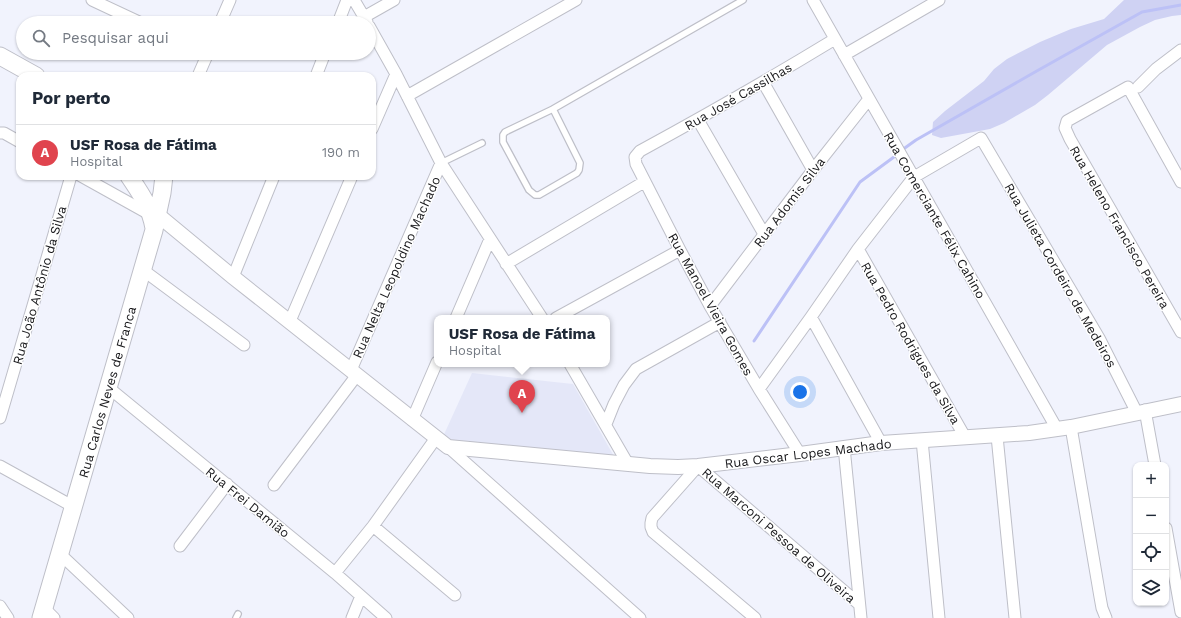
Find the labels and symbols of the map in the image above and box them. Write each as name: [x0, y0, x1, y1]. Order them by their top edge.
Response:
street label: Rua José Cassilhas: [682, 60, 795, 133]
street label: Rua Comerciante Félix Cahino: [881, 129, 989, 301]
street label: Rua Heleno Francisco Pereira: [1067, 143, 1173, 312]
street label: Rua Adomis Silva: [751, 154, 828, 250]
street label: Rua Nelta Leopoldino Machado: [349, 174, 444, 360]
street label: Rua Julieta Cordeiro de Medeiros: [1001, 180, 1120, 370]
street label: Rua João Antônio da Silva: [10, 203, 70, 366]
street label: Rua Manoel Vieira Gomes: [665, 230, 756, 378]
street label: Rua Pedro Rodrigues da Silva: [858, 260, 964, 428]
street label: Rua Carlos Neves de Franca: [76, 304, 139, 480]
pin: A: [509, 380, 535, 413]
your location: [790, 382, 810, 402]
street label: Rua Oscar Lopes Machado: [724, 436, 893, 471]
street label: Rua Frei Damião: [203, 464, 293, 541]
street label: Rua Marconi Pessoa de Oliveira: [699, 465, 859, 606]

